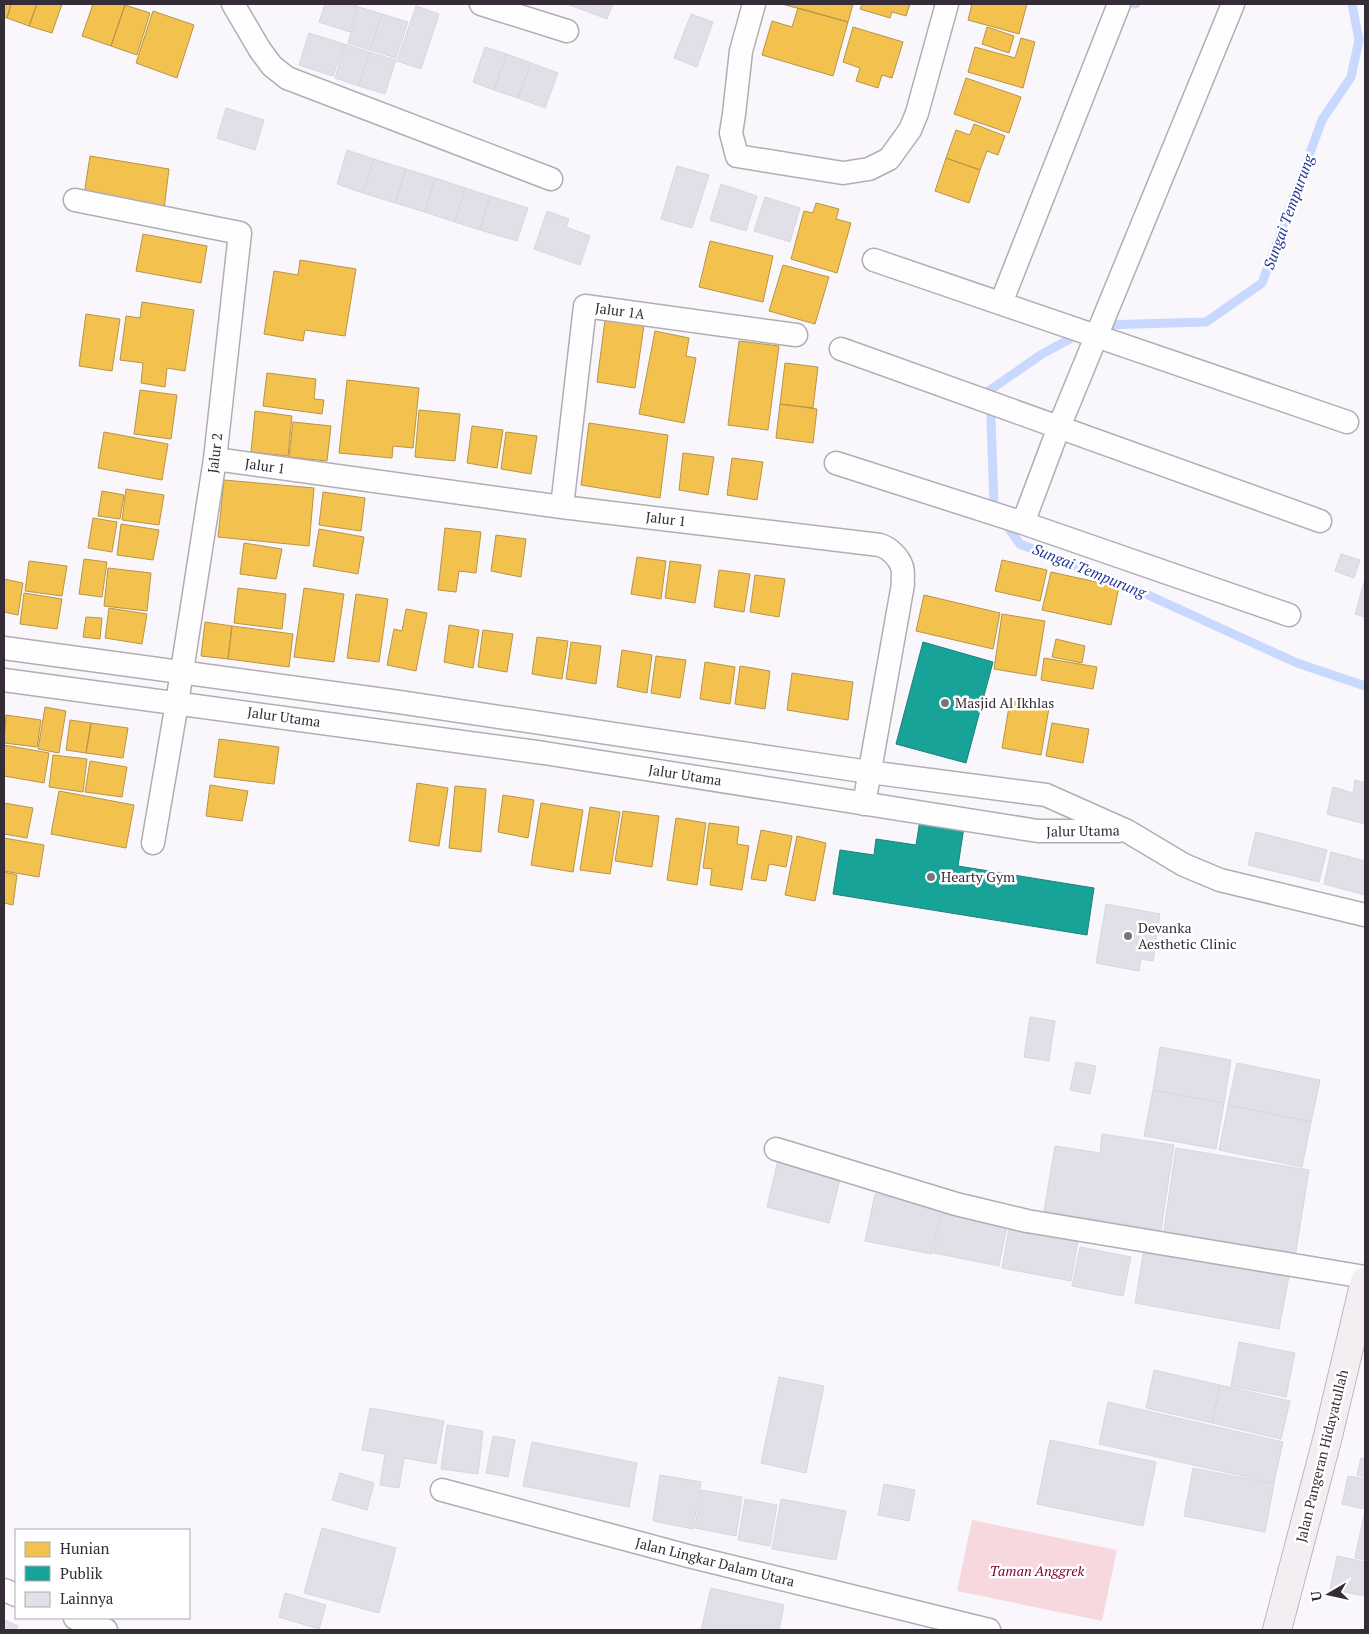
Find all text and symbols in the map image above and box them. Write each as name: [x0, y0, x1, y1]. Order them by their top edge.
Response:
water label: Sungai Tempurung: [1258, 150, 1319, 272]
street label: Jalur 1A: [594, 298, 647, 323]
street label: Jalur 2: [203, 432, 226, 474]
street label: Jalur 1: [244, 453, 286, 478]
street label: Jalur 1: [645, 507, 687, 530]
water label: Sungai Tempurung: [1030, 538, 1151, 603]
place label: Masjid Al Ikhlas: [955, 693, 1054, 712]
marker: Masjid Al Ikhlas: [939, 697, 951, 709]
street label: Jalur Utama: [246, 702, 322, 731]
street label: Jalur Utama: [647, 759, 723, 790]
street label: Jalur Utama: [1046, 820, 1120, 841]
place label: Hearty Gym: [941, 867, 1015, 886]
marker: Hearty Gym: [925, 871, 937, 883]
place label: Devanka Aesthetic Clinic: [1138, 918, 1236, 953]
marker: Devanka Aesthetic Clinic: [1122, 930, 1134, 942]
street label: Jalan Pangeran Hidayatullah: [1291, 1367, 1352, 1544]
legend: [15, 1529, 190, 1619]
street label: Jalan Lingkar Dalam Utara: [634, 1533, 797, 1590]
text: Hunian: [60, 1538, 110, 1558]
park label: Taman Anggrek: [990, 1561, 1085, 1580]
text: Publik: [60, 1563, 103, 1583]
north arrow: [1304, 1569, 1354, 1619]
text: Lainnya: [60, 1588, 114, 1608]
text: U: [1305, 1590, 1326, 1603]

